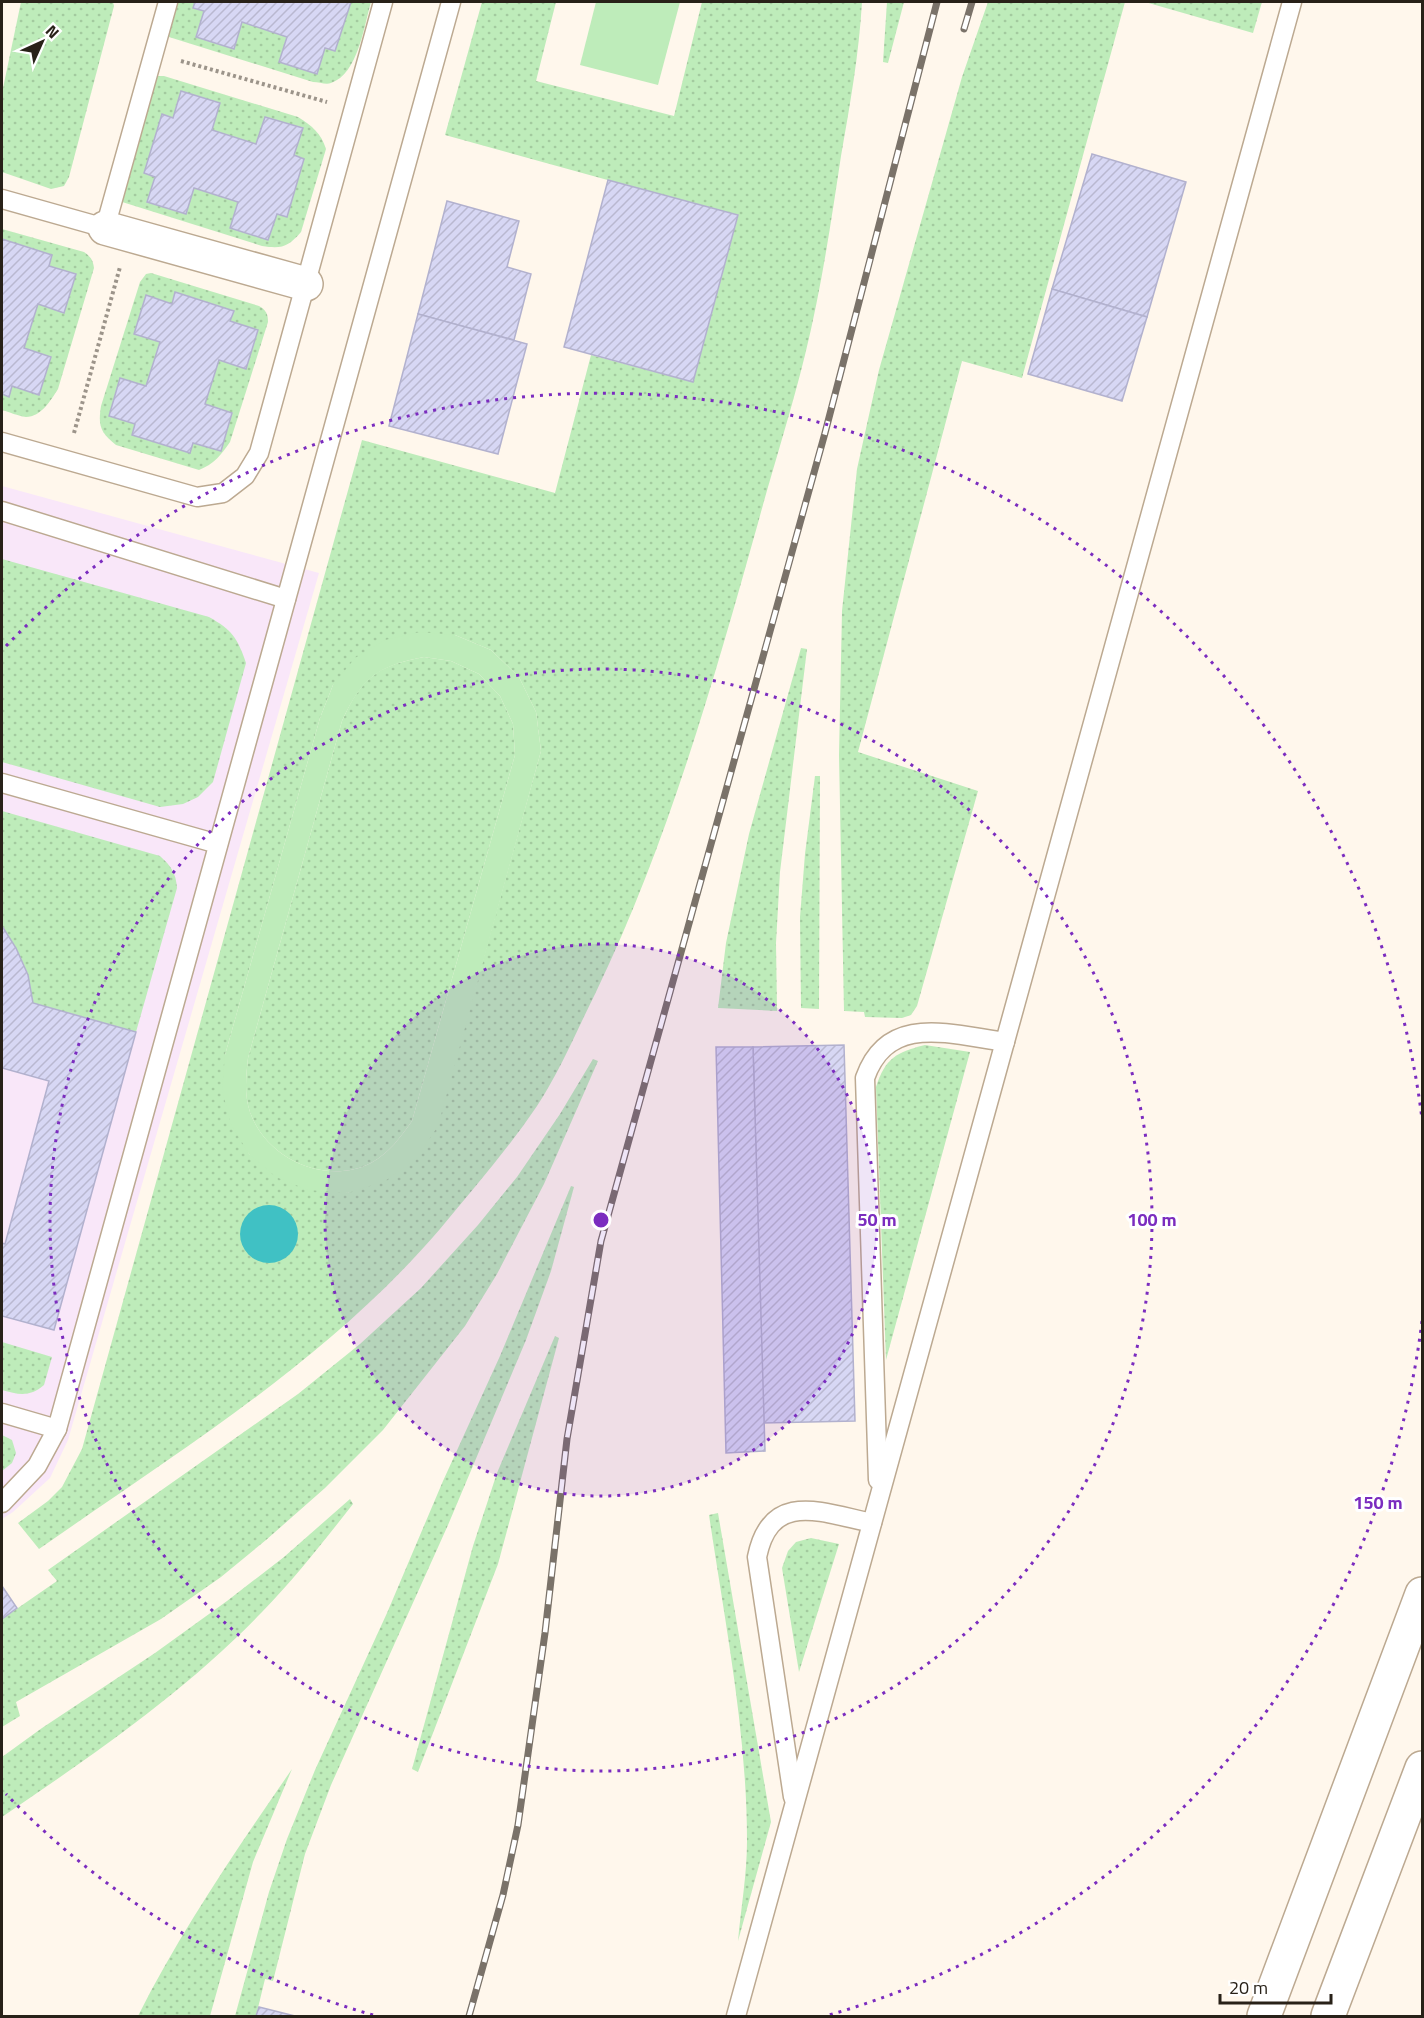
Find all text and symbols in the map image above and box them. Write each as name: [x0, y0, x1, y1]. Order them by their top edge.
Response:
north arrow: [12, 12, 72, 72]
text: N: [40, 19, 65, 44]
text: 50 m: [857, 1206, 897, 1233]
text: 100 m: [1127, 1206, 1177, 1233]
centre of rings: [591, 1210, 611, 1230]
text: 150 m: [1353, 1489, 1403, 1516]
scale bar: [1220, 1967, 1331, 2005]
text: 20 m: [1229, 1974, 1268, 2001]

